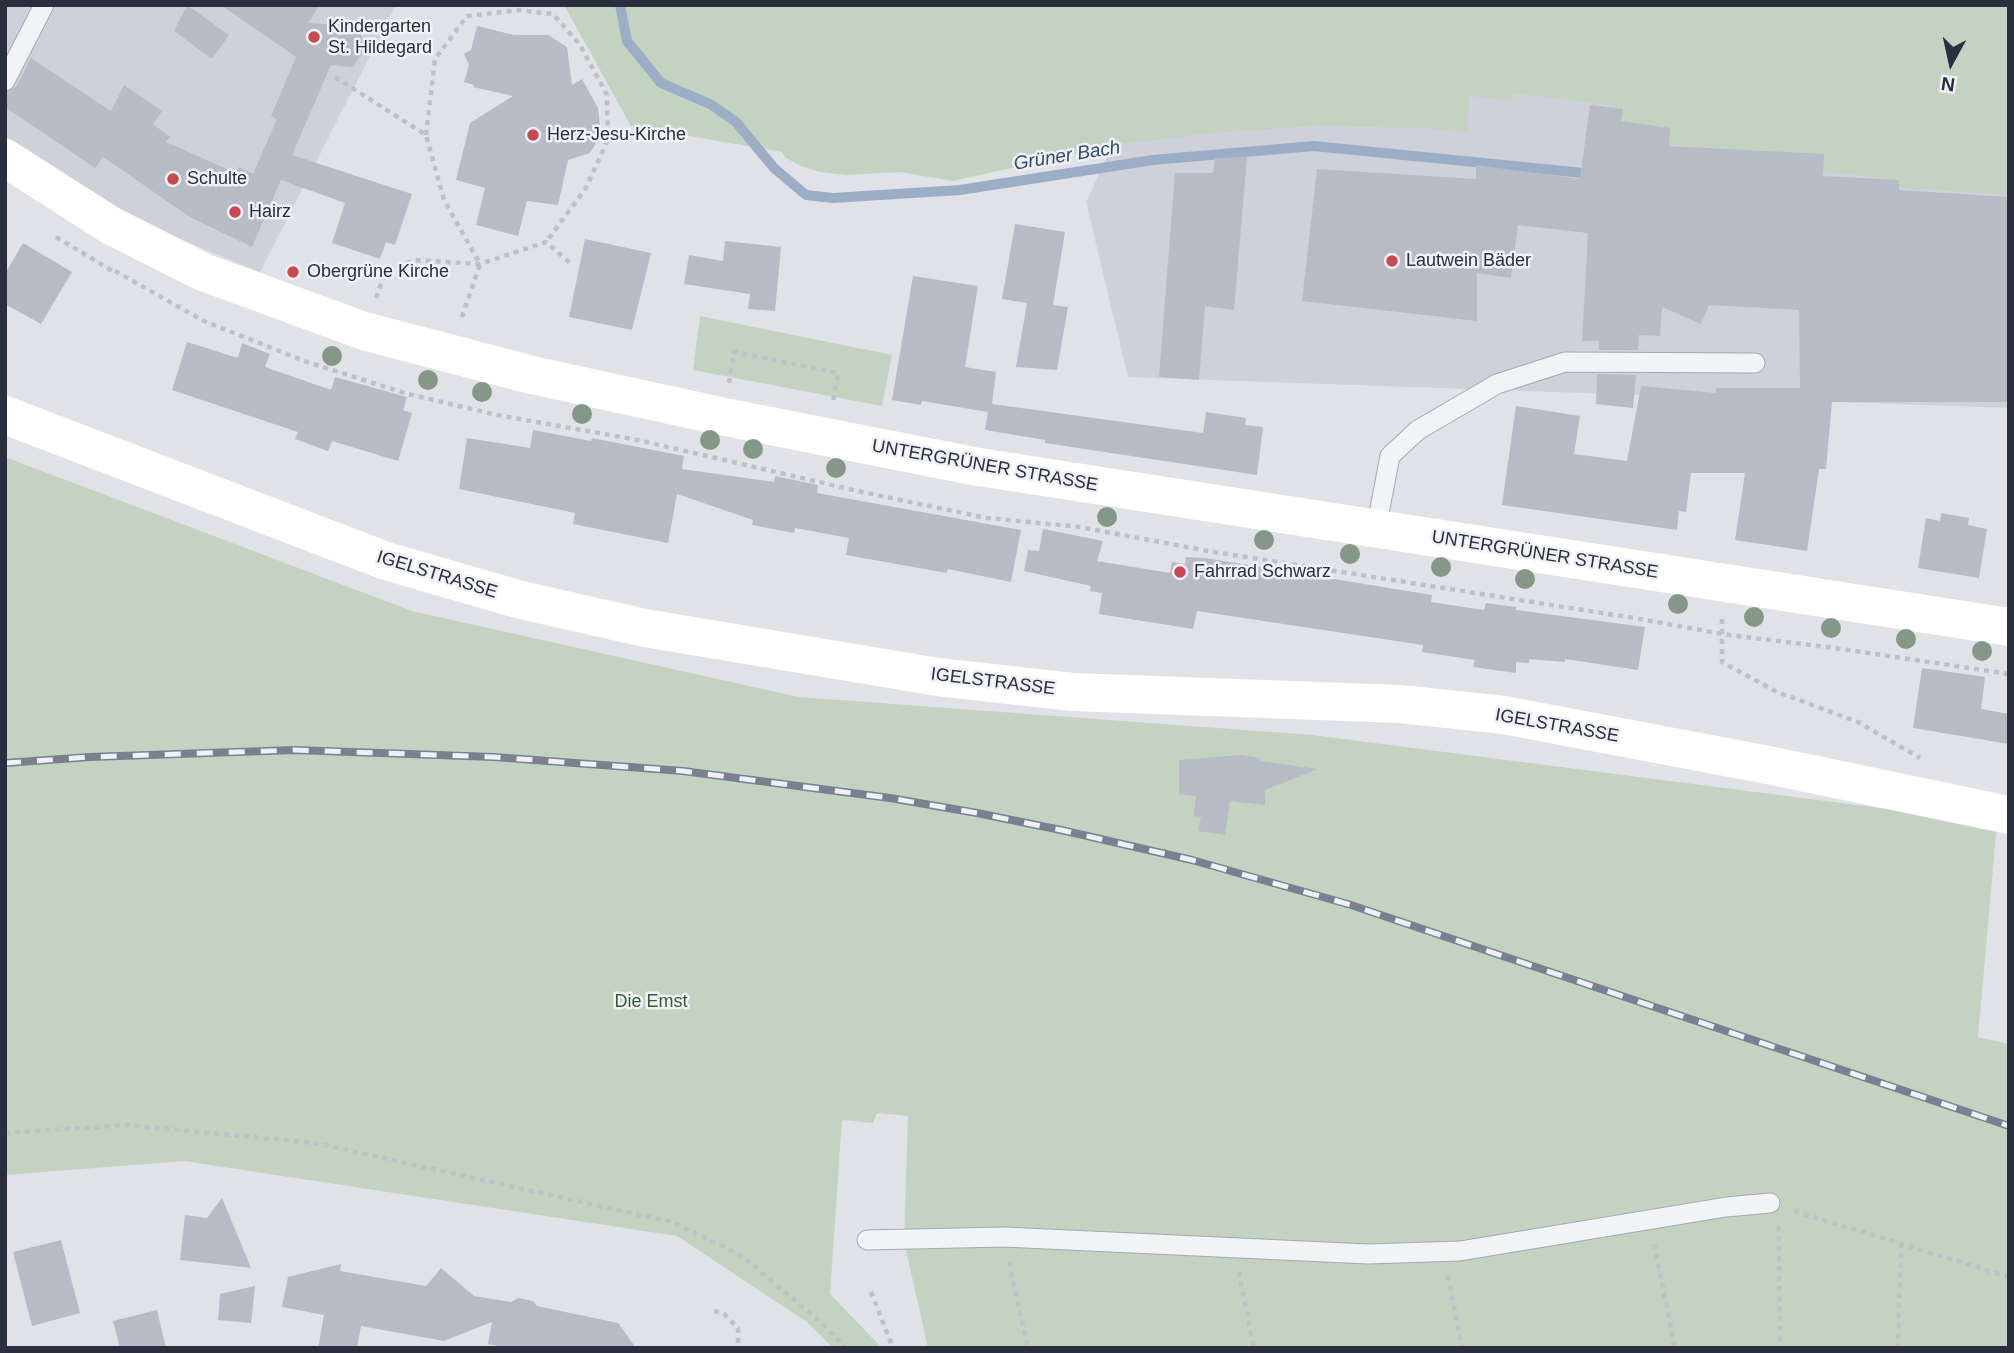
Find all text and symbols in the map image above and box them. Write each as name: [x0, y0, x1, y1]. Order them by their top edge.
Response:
place label: Kindergarten St. Hildegard: [328, 16, 432, 58]
north arrow: [1916, 28, 1986, 98]
marker: Kindergarten St. Hildegard: [306, 29, 322, 45]
text: N: [1940, 73, 1956, 96]
place label: Herz-Jesu-Kirche: [547, 124, 686, 146]
marker: Herz-Jesu-Kirche: [525, 127, 541, 143]
water label: Grüner Bach: [1012, 136, 1122, 176]
place label: Schulte: [187, 168, 247, 190]
marker: Schulte: [165, 171, 181, 187]
place label: Hairz: [249, 201, 291, 223]
marker: Hairz: [227, 204, 243, 220]
place label: Lautwein Bäder: [1406, 250, 1531, 272]
marker: Lautwein Bäder: [1384, 253, 1400, 269]
place label: Obergrüne Kirche: [307, 261, 449, 283]
marker: Obergrüne Kirche: [285, 264, 301, 280]
street label: UNTERGRÜNER STRASSE: [870, 435, 1100, 497]
street label: UNTERGRÜNER STRASSE: [1430, 526, 1660, 584]
street label: IGELSTRASSE: [374, 546, 500, 604]
place label: Fahrrad Schwarz: [1194, 561, 1331, 583]
marker: Fahrrad Schwarz: [1172, 564, 1188, 580]
street label: IGELSTRASSE: [930, 664, 1056, 700]
street label: IGELSTRASSE: [1494, 705, 1620, 747]
park label: Die Emst: [614, 991, 688, 1013]

